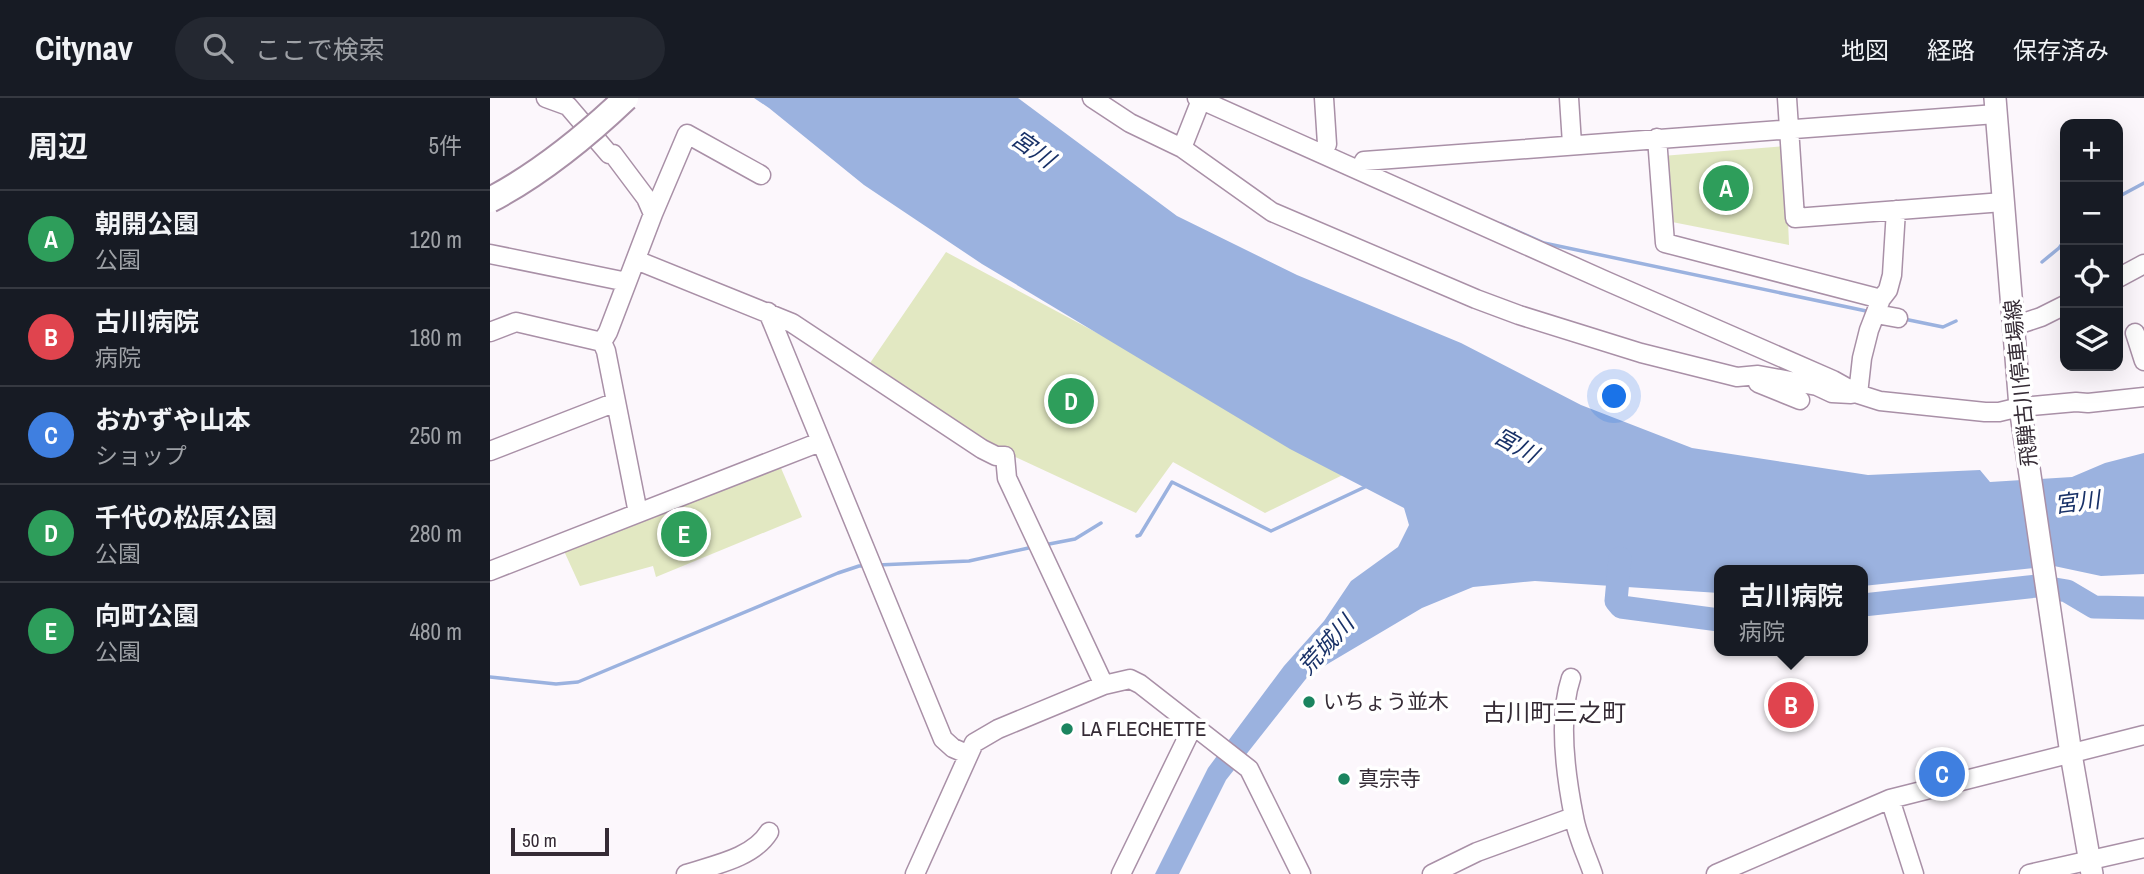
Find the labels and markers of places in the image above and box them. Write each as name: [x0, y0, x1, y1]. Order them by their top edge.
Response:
pin: A: [1703, 162, 1749, 214]
pin: D: [1048, 375, 1094, 427]
pin: E: [661, 508, 707, 560]
pin: B: [1768, 679, 1814, 731]
place label: いちょう並木: [1323, 687, 1449, 716]
marker: いちょう並木: [1301, 694, 1317, 710]
place label: LA FLECHETTE: [1081, 714, 1206, 743]
marker: LA FLECHETTE: [1059, 721, 1075, 737]
pin: C: [1919, 748, 1965, 800]
place label: 真宗寺: [1358, 764, 1421, 793]
marker: 真宗寺: [1336, 771, 1352, 787]

